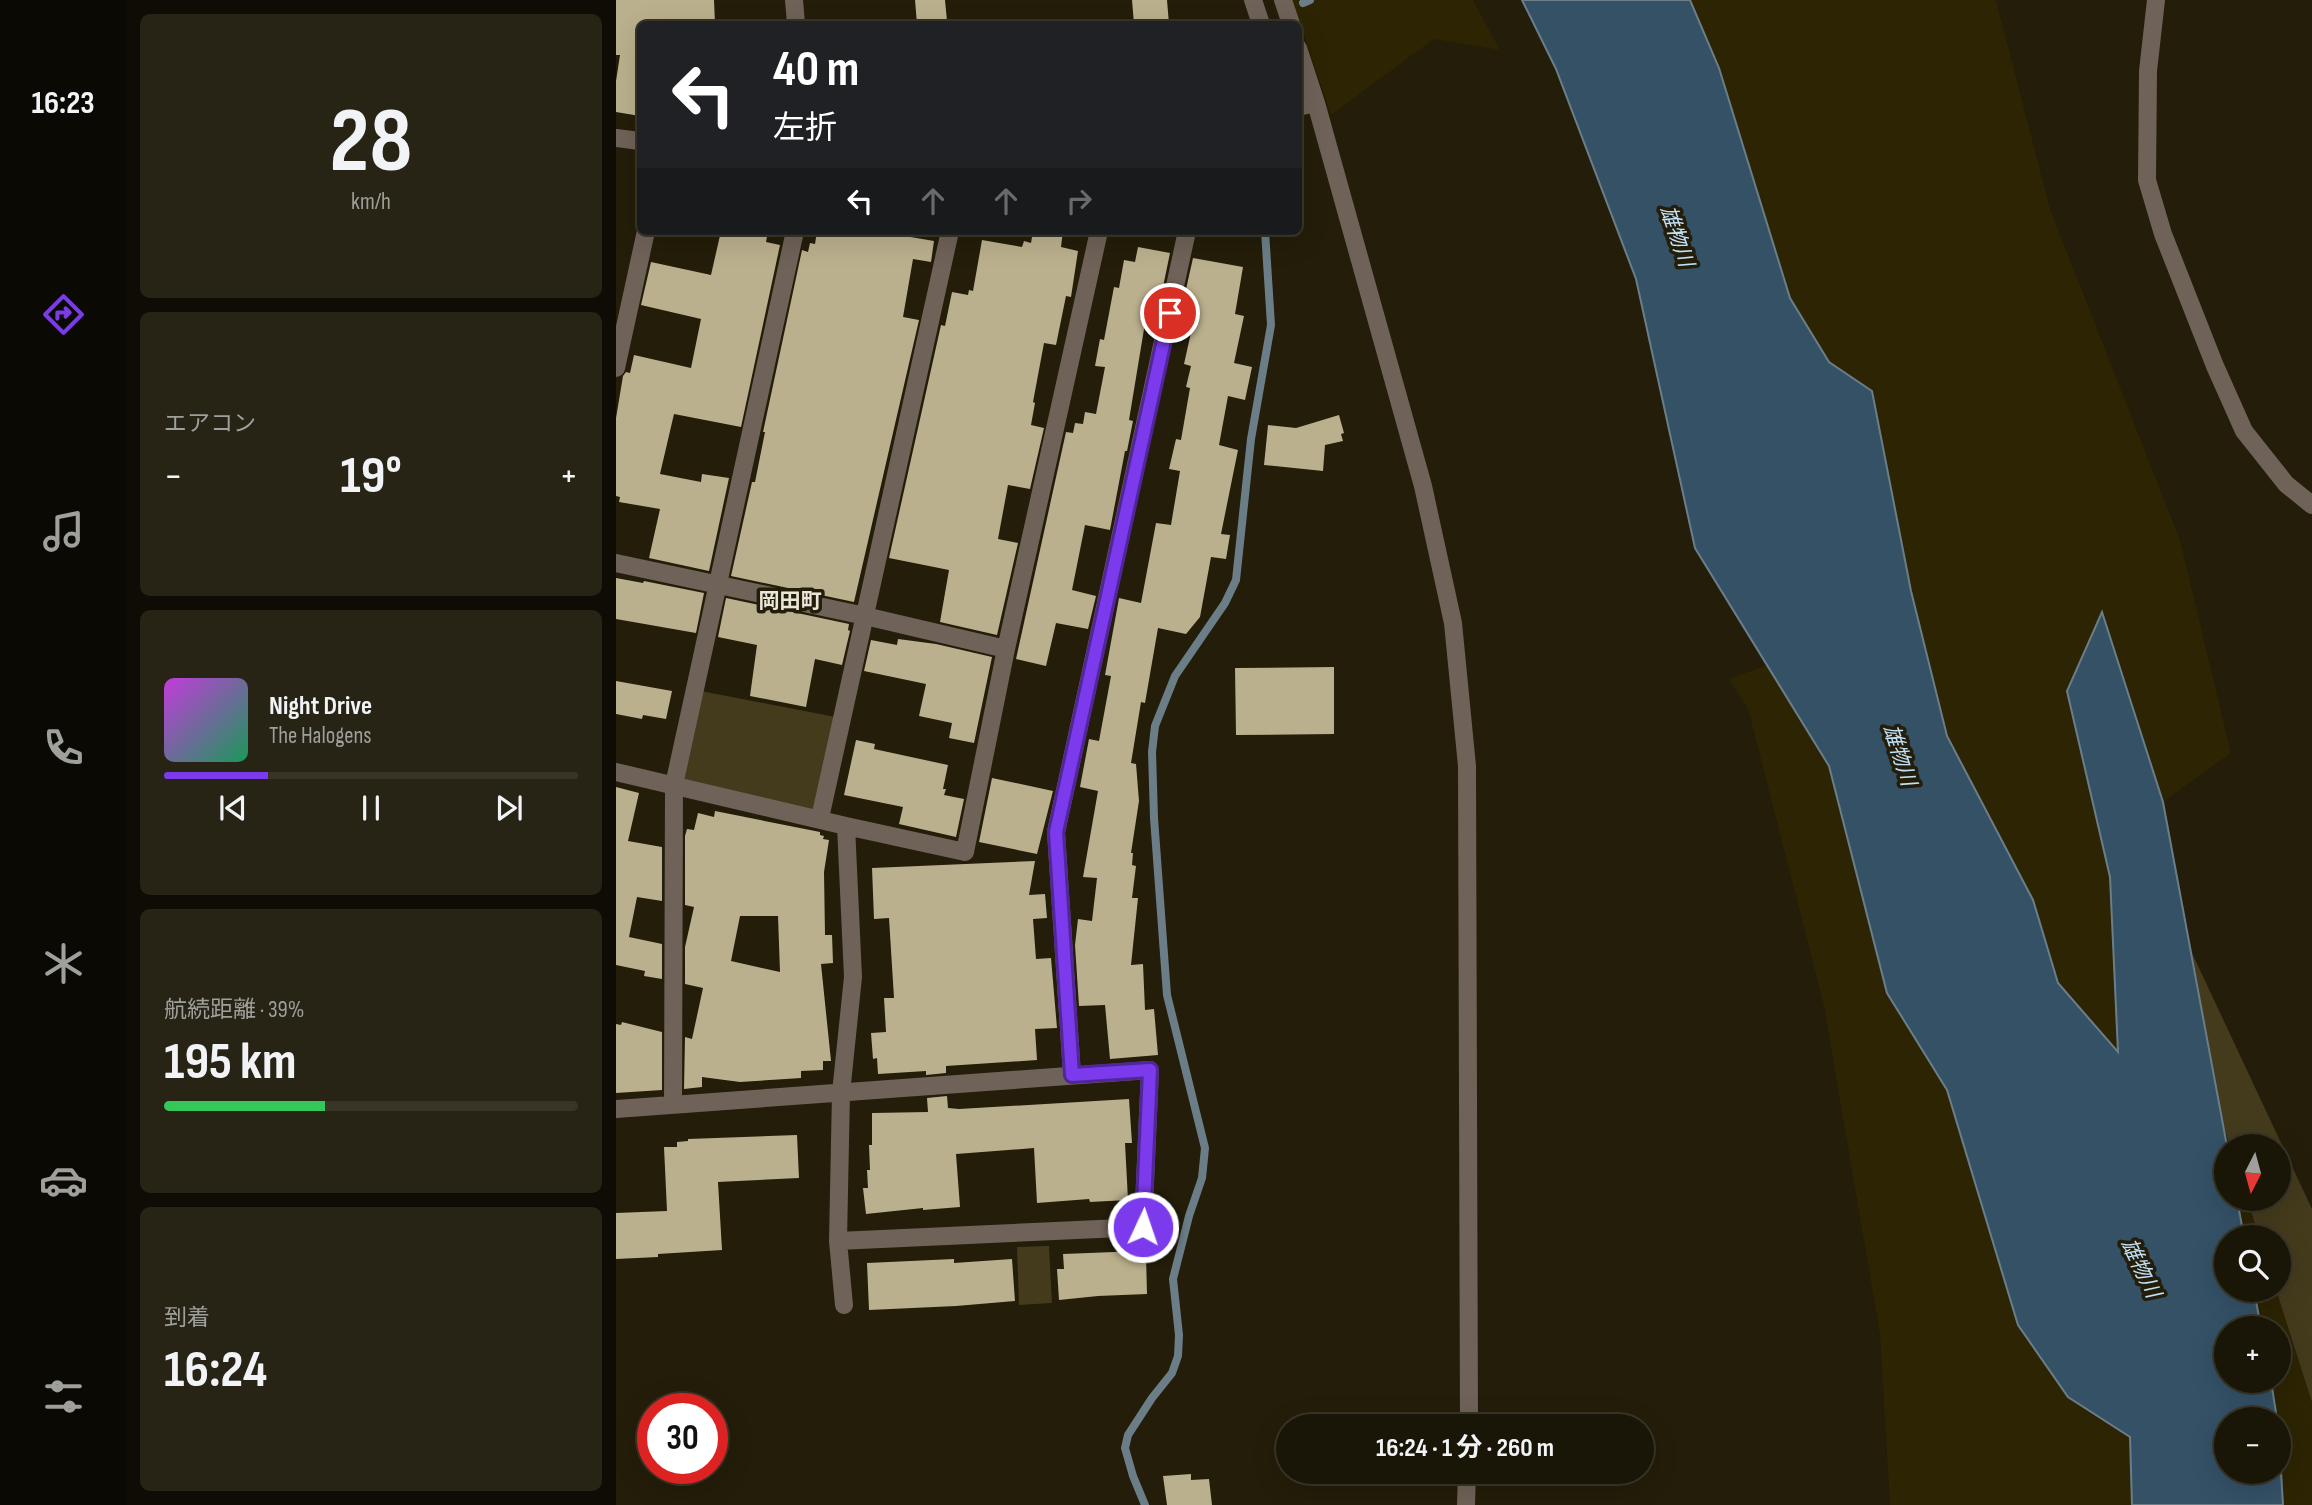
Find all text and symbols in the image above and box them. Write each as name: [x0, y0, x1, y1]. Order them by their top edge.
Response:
text: 40 m: [773, 41, 859, 100]
icon: left: [658, 49, 749, 140]
text: 16:23: [31, 84, 95, 123]
text: 28: [330, 88, 412, 197]
text: 左折: [773, 109, 837, 148]
icon: left: [841, 182, 879, 220]
icon: ahead: [914, 182, 952, 220]
icon: ahead: [987, 182, 1025, 220]
icon: right: [1060, 182, 1098, 220]
text: km/h: [351, 188, 391, 216]
water label: 雄物川: [1654, 202, 1699, 272]
pin: [1140, 283, 1200, 343]
icon: directions: [39, 290, 88, 339]
icon: arrive: [1151, 294, 1189, 332]
text: エアコン: [164, 410, 256, 438]
text: 19°: [340, 445, 402, 508]
text: −: [164, 454, 183, 499]
text: +: [559, 454, 578, 499]
icon: music: [39, 507, 88, 556]
district label: 岡田町: [759, 589, 822, 614]
text: Night Drive: [269, 691, 372, 722]
water label: 雄物川: [1878, 721, 1922, 791]
text: The Halogens: [269, 722, 372, 750]
icon: phone: [39, 723, 88, 772]
icon: previous: [214, 789, 252, 827]
icon: pause: [352, 789, 390, 827]
icon: next: [490, 789, 528, 827]
icon: climate: [39, 939, 88, 988]
text: 航続距離 · 39%: [164, 996, 304, 1024]
text: 195 km: [164, 1031, 296, 1094]
north arrow: [2214, 1134, 2291, 1211]
map controls: [2214, 1134, 2291, 1484]
icon: car: [39, 1156, 88, 1205]
position arrow: [1106, 1190, 1180, 1264]
button: search: [2214, 1225, 2291, 1302]
water label: 雄物川: [2116, 1234, 2166, 1304]
text: 到着: [164, 1304, 210, 1332]
button: +: [2214, 1316, 2291, 1393]
text: 16:24: [164, 1339, 267, 1402]
icon: filters: [39, 1372, 88, 1421]
speed limit sign: 30: [637, 1393, 728, 1484]
button: −: [2214, 1407, 2291, 1484]
text: 16:24 · 1 分 · 260 m: [1376, 1433, 1554, 1464]

